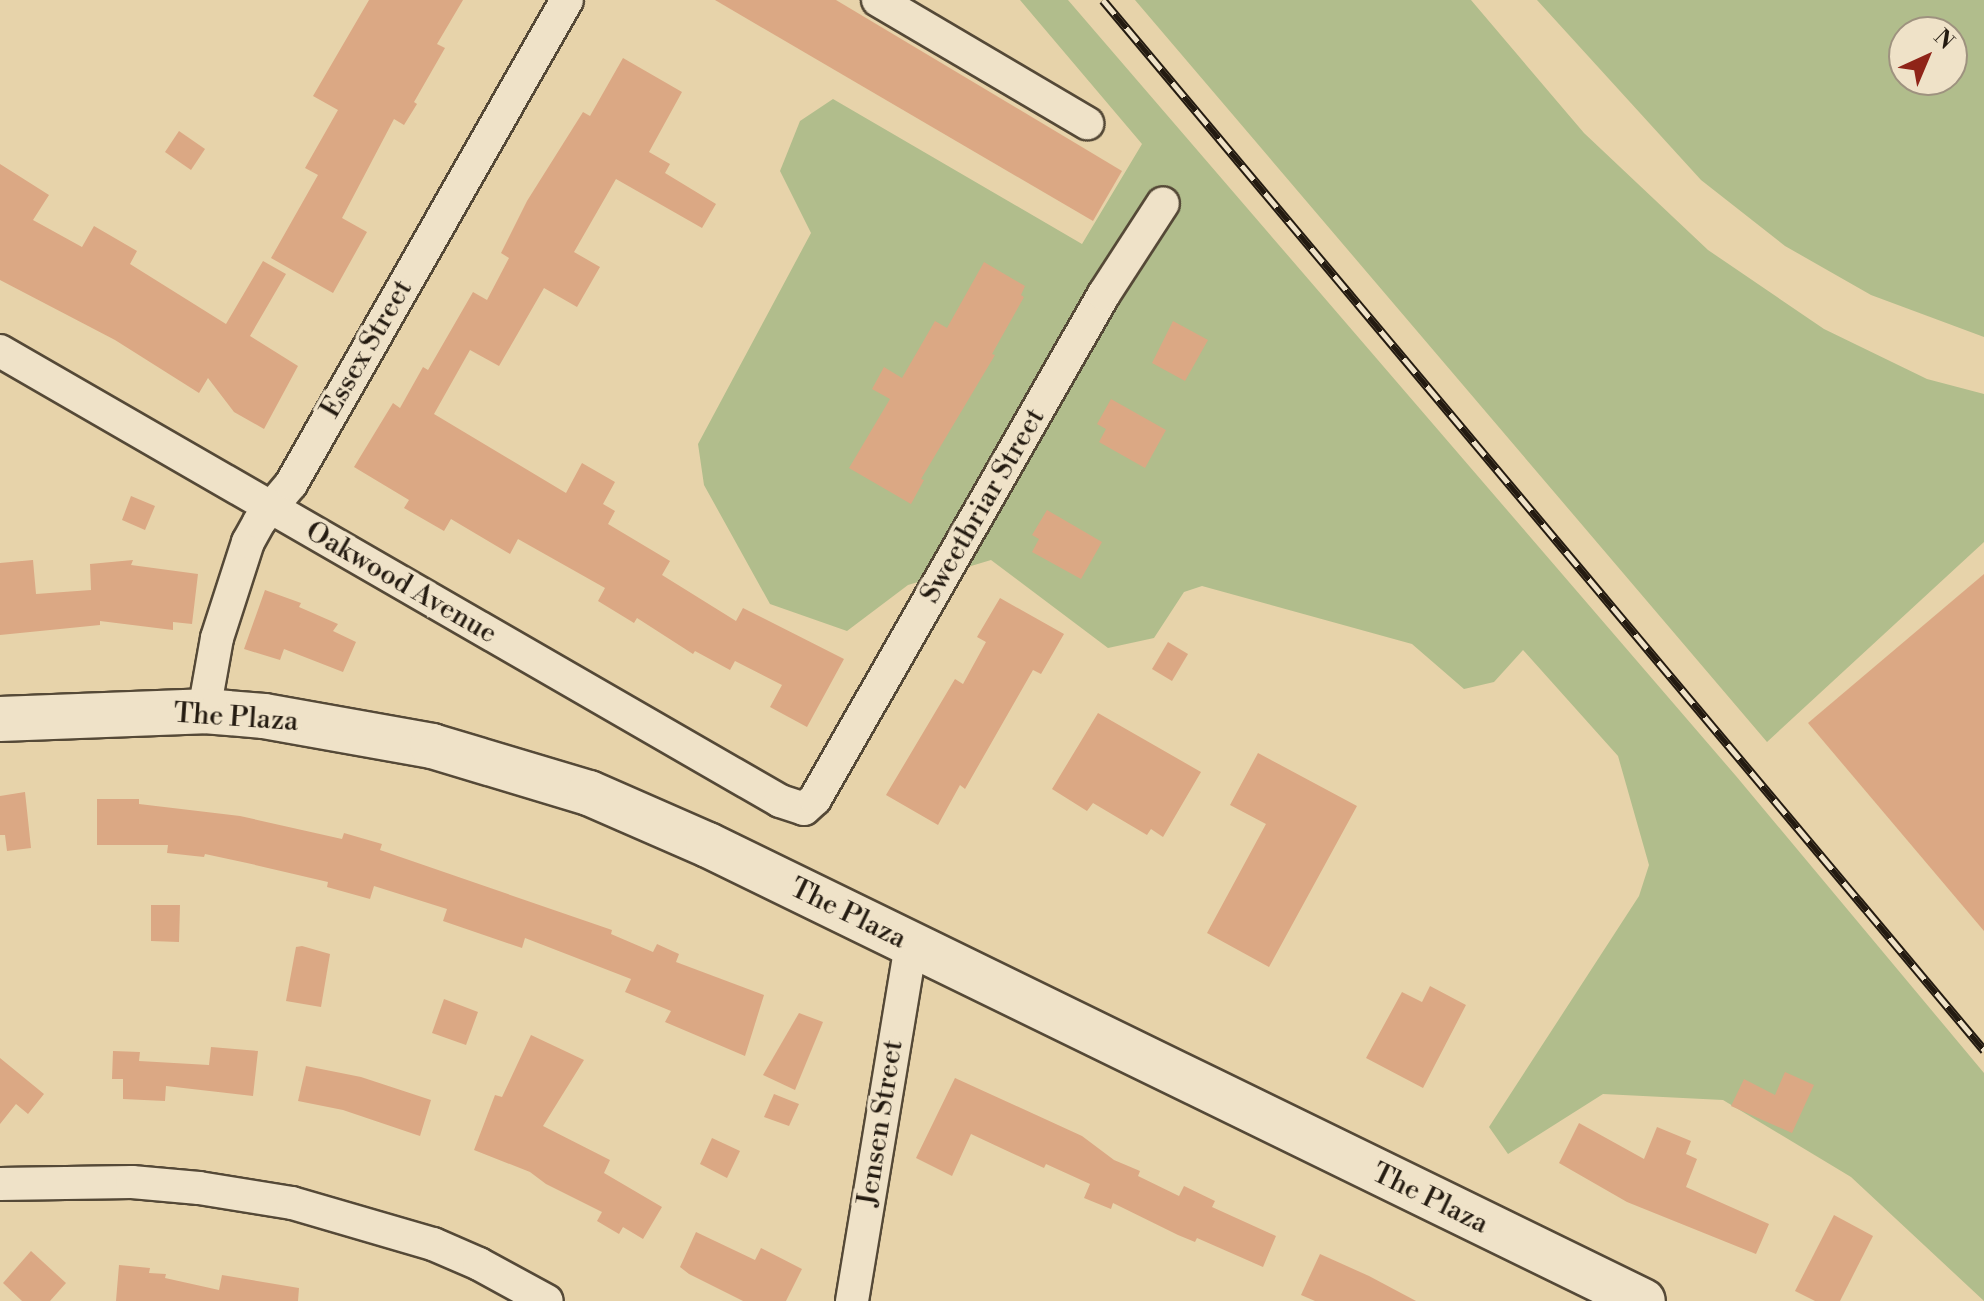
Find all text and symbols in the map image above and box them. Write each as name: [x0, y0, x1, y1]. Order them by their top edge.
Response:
north arrow: [1888, 16, 1968, 96]
text: N: [1928, 24, 1959, 56]
street label: Essex Street: [314, 274, 420, 424]
street label: Sweetbriar Street: [914, 403, 1052, 609]
street label: Oakwood Avenue: [299, 515, 503, 651]
street label: The Plaza: [172, 697, 300, 739]
street label: The Plaza: [784, 872, 912, 956]
street label: Jensen Street: [851, 1038, 911, 1208]
street label: The Plaza: [1366, 1157, 1494, 1241]

